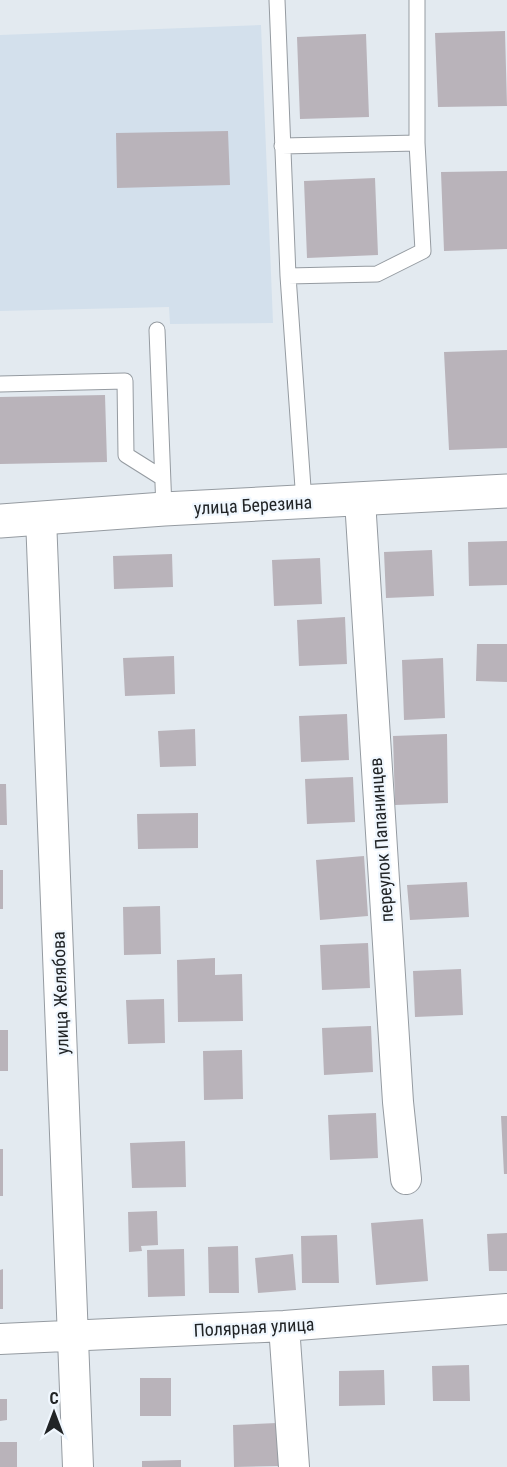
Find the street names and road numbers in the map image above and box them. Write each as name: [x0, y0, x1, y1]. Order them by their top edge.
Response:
street label: улица Березина: [193, 491, 313, 519]
street label: переулок Папанинцев: [365, 757, 397, 923]
street label: улица Желябова: [47, 931, 73, 1055]
street label: Полярная улица: [193, 1313, 315, 1341]

